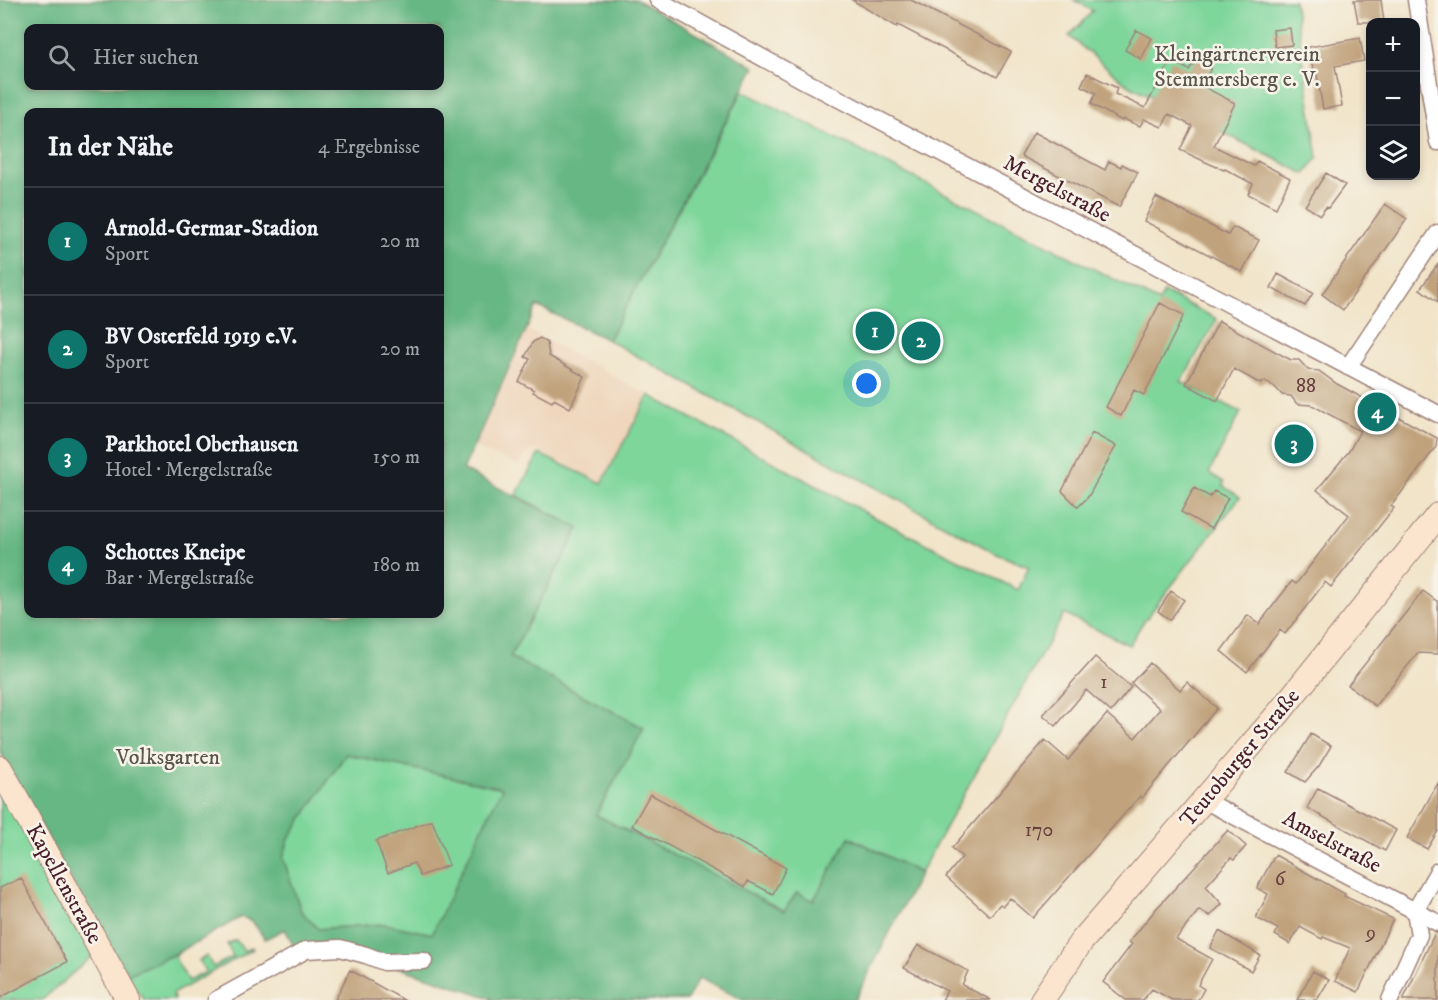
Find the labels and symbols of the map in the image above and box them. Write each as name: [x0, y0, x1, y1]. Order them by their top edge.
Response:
park label: Kleingärtnerverein Stemmersberg e. V.: [1154, 41, 1320, 93]
street label: Mergelstraße: [999, 149, 1115, 229]
pin: 1: [856, 308, 894, 354]
pin: 2: [902, 318, 940, 364]
your location: [852, 369, 881, 398]
house number: 88: [1296, 374, 1316, 399]
pin: 4: [1358, 390, 1396, 434]
pin: 3: [1274, 422, 1314, 466]
house number: 1: [1100, 670, 1108, 695]
street label: Teutoburger Straße: [1174, 683, 1306, 833]
park label: Volksgarten: [115, 744, 221, 771]
street label: Amselstraße: [1278, 805, 1386, 879]
house number: 170: [1025, 818, 1053, 843]
street label: Kapellenstraße: [20, 819, 108, 949]
house number: 6: [1275, 867, 1286, 892]
house number: 9: [1365, 921, 1376, 946]

